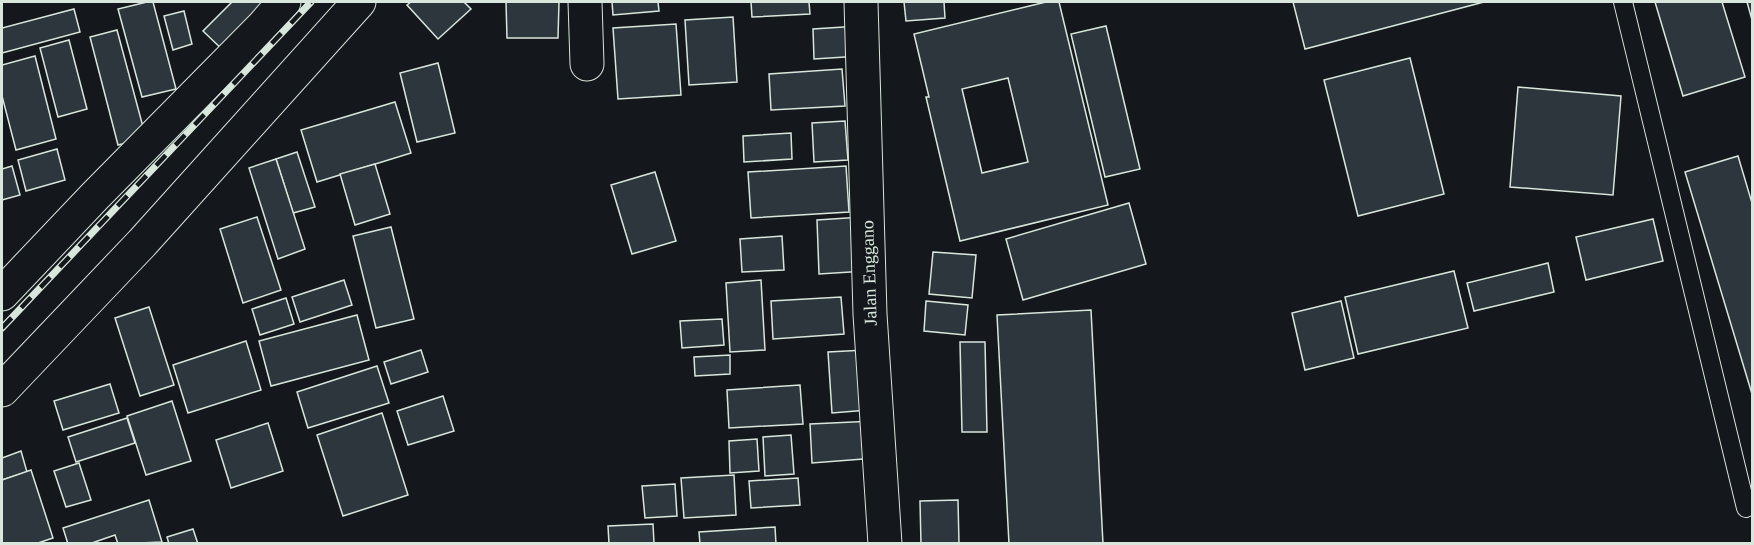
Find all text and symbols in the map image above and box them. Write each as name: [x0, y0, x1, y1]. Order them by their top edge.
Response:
street label: Jalan Enggano: [857, 220, 881, 326]

